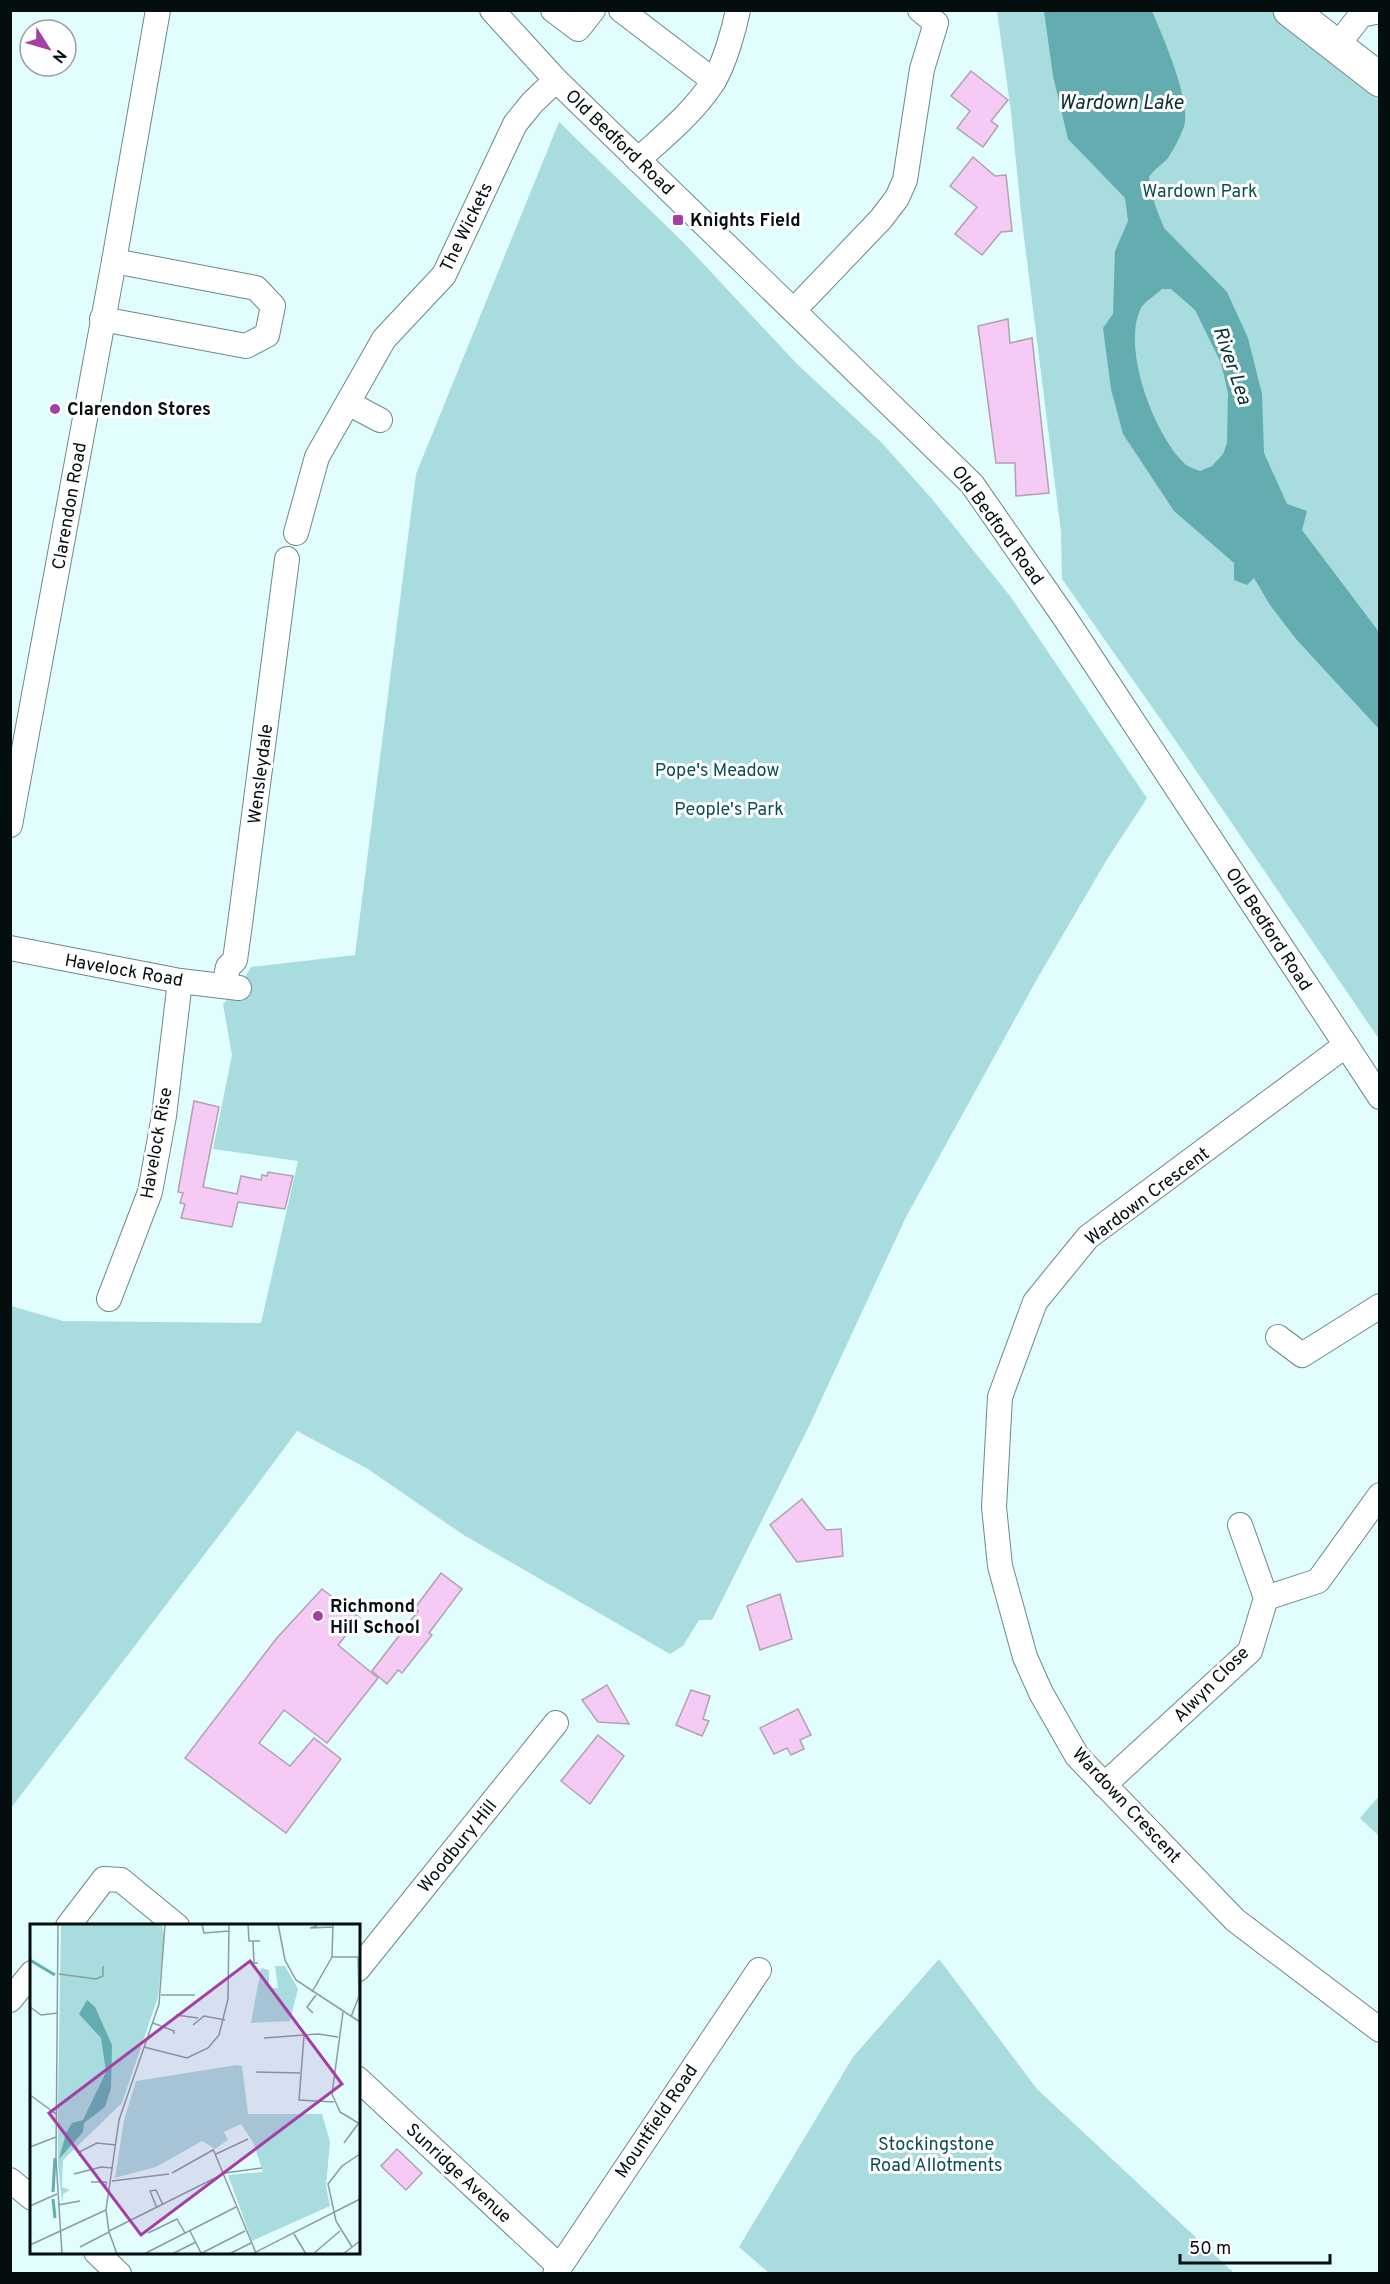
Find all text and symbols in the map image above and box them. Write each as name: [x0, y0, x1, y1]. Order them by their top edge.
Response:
north arrow: [18, 18, 78, 78]
text: N: [47, 45, 70, 66]
street label: Old Bedford Road: [560, 85, 678, 201]
water label: Wardown Lake: [1059, 91, 1184, 117]
street label: The Wickets: [436, 179, 499, 276]
park label: Wardown Park: [1142, 181, 1258, 204]
place label: Knights Field: [690, 210, 801, 233]
marker: Knights Field: [671, 213, 685, 227]
water label: River Lea: [1206, 323, 1257, 409]
place label: Clarendon Stores: [67, 399, 211, 422]
marker: Clarendon Stores: [48, 402, 62, 416]
street label: Clarendon Road: [48, 441, 93, 572]
street label: Old Bedford Road: [946, 462, 1048, 590]
street label: Wensleydale: [244, 723, 279, 826]
park label: Pope's Meadow: [655, 760, 779, 783]
park label: People's Park: [674, 799, 784, 822]
street label: Old Bedford Road: [1219, 864, 1316, 996]
street label: Havelock Road: [63, 950, 185, 993]
street label: Havelock Rise: [136, 1086, 179, 1201]
street label: Wardown Crescent: [1081, 1143, 1215, 1251]
place label: Richmond Hill School: [330, 1596, 420, 1640]
marker: Richmond Hill School: [311, 1609, 325, 1623]
street label: Alwyn Close: [1169, 1642, 1255, 1728]
street label: Wardown Crescent: [1066, 1743, 1185, 1869]
street label: Woodbury Hill: [414, 1796, 503, 1898]
inset map: [30, 1924, 360, 2254]
street label: Mountfield Road: [611, 2061, 704, 2183]
street label: Sunridge Avenue: [400, 2119, 516, 2229]
park label: Stockingstone Road Allotments: [869, 2134, 1003, 2178]
scale bar: [1180, 2227, 1330, 2265]
text: 50 m: [1189, 2238, 1231, 2261]

